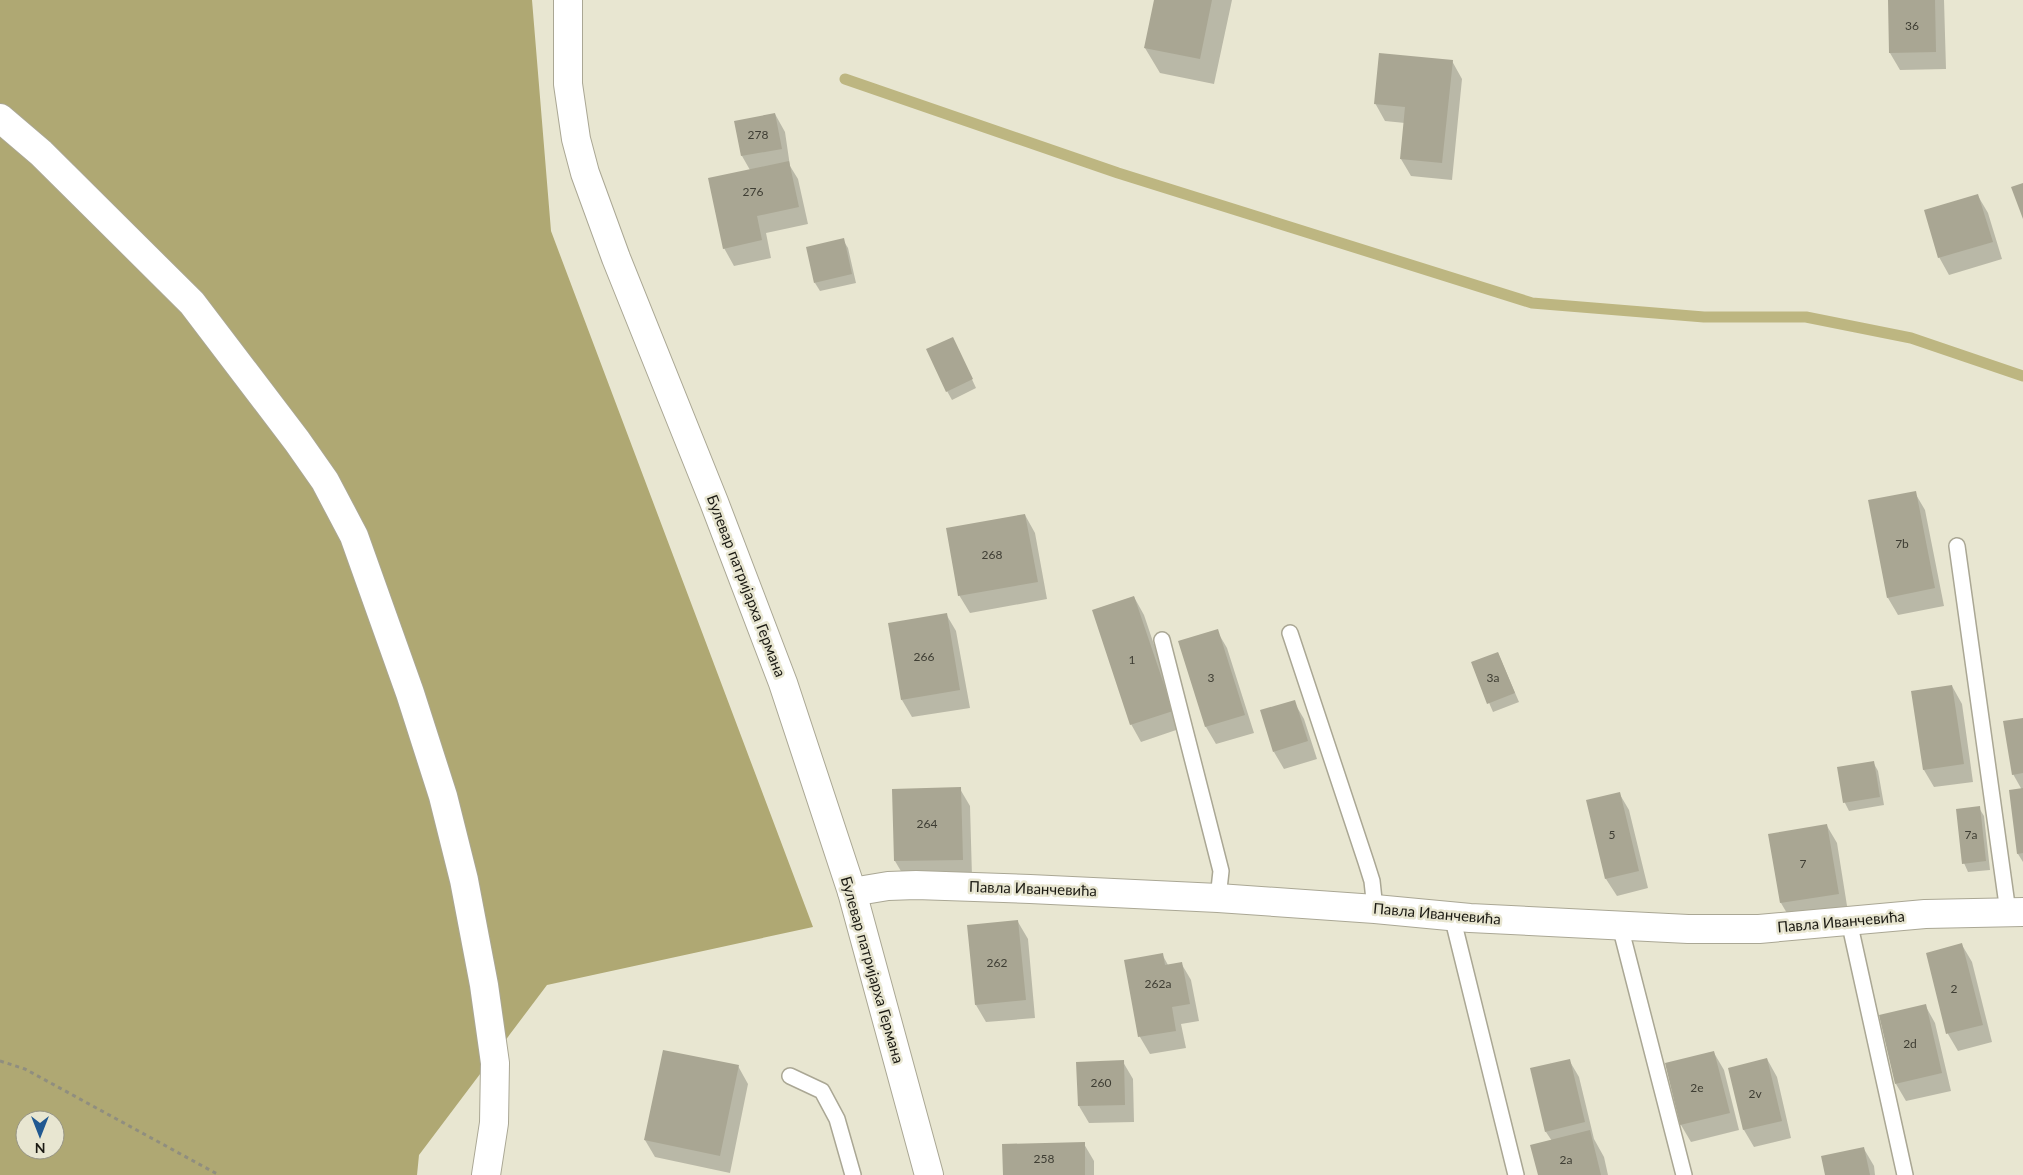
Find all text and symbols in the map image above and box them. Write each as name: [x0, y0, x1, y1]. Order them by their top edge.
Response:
house number: 36: [1905, 18, 1919, 33]
house number: 278: [748, 127, 768, 142]
house number: 276: [743, 184, 763, 199]
street label: Булевар патријарха Германа: [704, 492, 790, 679]
house number: 7b: [1895, 536, 1909, 551]
house number: 268: [982, 547, 1002, 562]
house number: 266: [914, 649, 934, 664]
house number: 1: [1129, 652, 1136, 667]
house number: 3: [1208, 670, 1215, 685]
house number: 3a: [1487, 670, 1499, 685]
house number: 264: [917, 816, 937, 831]
house number: 5: [1609, 827, 1616, 842]
house number: 7a: [1965, 827, 1977, 842]
house number: 7: [1800, 856, 1807, 871]
street label: Булевар патријарха Германа: [838, 874, 908, 1065]
street label: Павла Иванчевића: [969, 877, 1097, 899]
street label: Павла Иванчевића: [1373, 898, 1502, 928]
street label: Павла Иванчевића: [1776, 906, 1905, 936]
house number: 262: [987, 955, 1007, 970]
house number: 262a: [1145, 976, 1171, 991]
house number: 2: [1951, 981, 1958, 996]
house number: 2d: [1903, 1036, 1917, 1051]
house number: 260: [1091, 1075, 1111, 1090]
house number: 2e: [1690, 1080, 1704, 1095]
house number: 2v: [1748, 1086, 1762, 1101]
north arrow: [15, 1110, 65, 1160]
text: N: [35, 1140, 45, 1157]
house number: 258: [1034, 1151, 1054, 1166]
house number: 2a: [1560, 1152, 1572, 1167]

